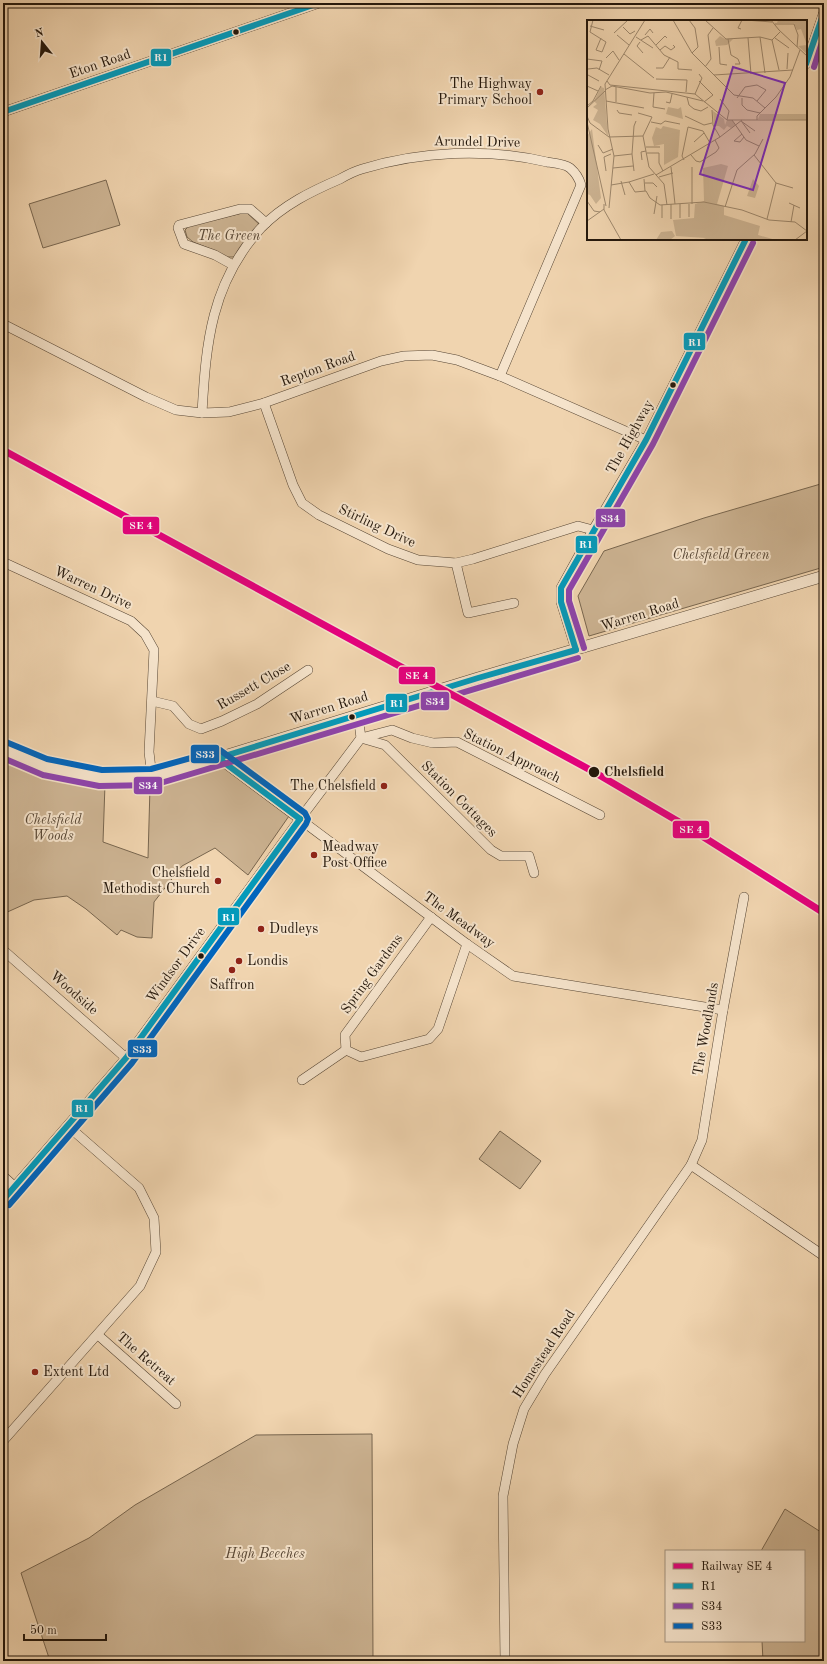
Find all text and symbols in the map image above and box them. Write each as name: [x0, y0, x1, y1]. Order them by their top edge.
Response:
inset map: [587, 20, 807, 240]
north arrow: [22, 22, 62, 62]
text: N: [34, 27, 46, 40]
unlabelled marker: [231, 27, 241, 37]
street label: Eton Road: [67, 47, 133, 81]
line badge: R1: [150, 48, 172, 67]
text: R1: [154, 53, 168, 64]
place label: The Highway Primary School: [438, 77, 533, 107]
marker: The Highway Primary School: [535, 87, 545, 97]
street label: Arundel Drive: [434, 134, 520, 150]
park label: The Green: [198, 229, 260, 243]
line badge: R1: [683, 332, 706, 351]
text: R1: [688, 338, 702, 349]
street label: Repton Road: [279, 349, 357, 389]
unlabelled marker: [668, 380, 678, 390]
street label: The Highway: [604, 397, 656, 476]
street label: Stirling Drive: [336, 502, 418, 550]
line badge: S34: [595, 508, 626, 528]
text: S34: [600, 514, 620, 525]
line badge: SE 4: [122, 516, 160, 535]
text: SE 4: [129, 521, 153, 532]
line badge: R1: [575, 535, 598, 554]
text: R1: [579, 540, 593, 551]
park label: Chelsfield Green: [673, 548, 769, 563]
street label: Warren Drive: [52, 564, 134, 612]
street label: Warren Road: [599, 596, 681, 634]
street label: Russett Close: [215, 659, 293, 713]
line badge: SE 4: [398, 666, 436, 685]
text: SE 4: [405, 671, 429, 682]
street label: Warren Road: [288, 689, 370, 727]
line badge: S34: [420, 691, 450, 711]
line badge: R1: [385, 693, 408, 713]
text: S34: [425, 697, 445, 708]
text: R1: [390, 699, 404, 710]
unlabelled marker: [347, 712, 357, 722]
street label: Station Approach: [461, 726, 563, 786]
line badge: S33: [190, 744, 220, 764]
text: S33: [195, 750, 215, 761]
street label: Station Cottages: [418, 758, 500, 840]
marker: Chelsfield: [587, 765, 601, 779]
place label: Chelsfield: [604, 765, 665, 779]
line badge: S34: [133, 776, 163, 795]
place label: The Chelsfield: [290, 779, 376, 793]
text: S34: [138, 781, 158, 792]
marker: The Chelsfield: [379, 781, 389, 791]
park label: Chelsfield Woods: [24, 813, 82, 843]
line badge: SE 4: [672, 820, 710, 839]
text: SE 4: [679, 825, 703, 836]
place label: Meadway Post Office: [322, 840, 387, 870]
marker: Meadway Post Office: [309, 850, 319, 860]
place label: Chelsfield Methodist Church: [102, 866, 210, 896]
marker: Chelsfield Methodist Church: [213, 876, 223, 886]
street label: The Meadway: [421, 889, 498, 951]
line badge: R1: [217, 907, 240, 926]
text: R1: [222, 913, 236, 924]
place label: Dudleys: [269, 922, 318, 936]
marker: Dudleys: [256, 924, 266, 934]
street label: Windsor Drive: [144, 925, 208, 1005]
street label: Spring Gardens: [339, 932, 405, 1016]
unlabelled marker: [196, 951, 206, 961]
place label: Londis: [247, 954, 288, 968]
marker: Londis: [234, 956, 244, 966]
marker: Saffron: [227, 965, 237, 975]
street label: Woodside: [47, 969, 101, 1017]
place label: Saffron: [209, 978, 255, 992]
street label: The Woodlands: [691, 981, 721, 1077]
line badge: S33: [127, 1039, 158, 1058]
text: S33: [132, 1045, 152, 1056]
line badge: R1: [71, 1099, 94, 1118]
text: R1: [75, 1104, 89, 1115]
street label: Homestead Road: [510, 1307, 578, 1401]
street label: The Retreat: [114, 1330, 178, 1388]
place label: Extent Ltd: [43, 1365, 109, 1379]
marker: Extent Ltd: [30, 1367, 40, 1377]
park label: High Beeches: [224, 1547, 305, 1562]
legend: [665, 1550, 805, 1642]
text: Railway SE 4: [701, 1561, 772, 1573]
text: R1: [701, 1581, 717, 1593]
text: S34: [701, 1601, 722, 1613]
scale bar: [24, 1616, 106, 1642]
text: S33: [701, 1621, 722, 1633]
text: 50 m: [30, 1624, 57, 1637]

